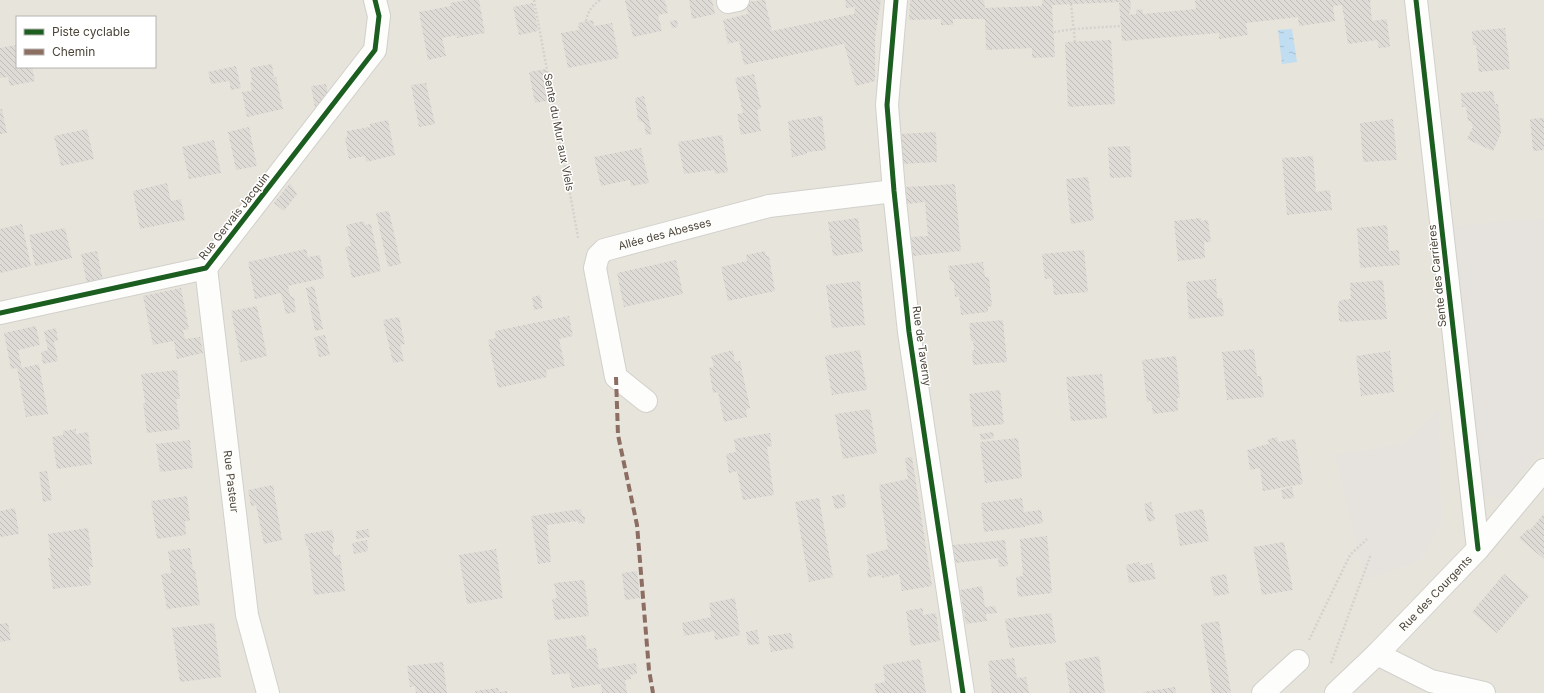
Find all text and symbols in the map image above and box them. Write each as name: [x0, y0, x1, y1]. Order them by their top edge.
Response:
legend: [16, 16, 156, 68]
text: Piste cyclable: [52, 24, 130, 39]
text: Chemin: [52, 44, 95, 59]
street label: Sente du Mur aux Viels: [541, 72, 577, 192]
street label: Rue Gervais Jacquin: [196, 170, 272, 262]
street label: Allée des Abesses: [617, 215, 713, 253]
street label: Sente des Carrières: [1425, 224, 1449, 328]
street label: Rue de Taverny: [909, 305, 935, 387]
street label: Rue Pasteur: [221, 450, 242, 513]
street label: Rue des Courgents: [1396, 552, 1475, 634]

